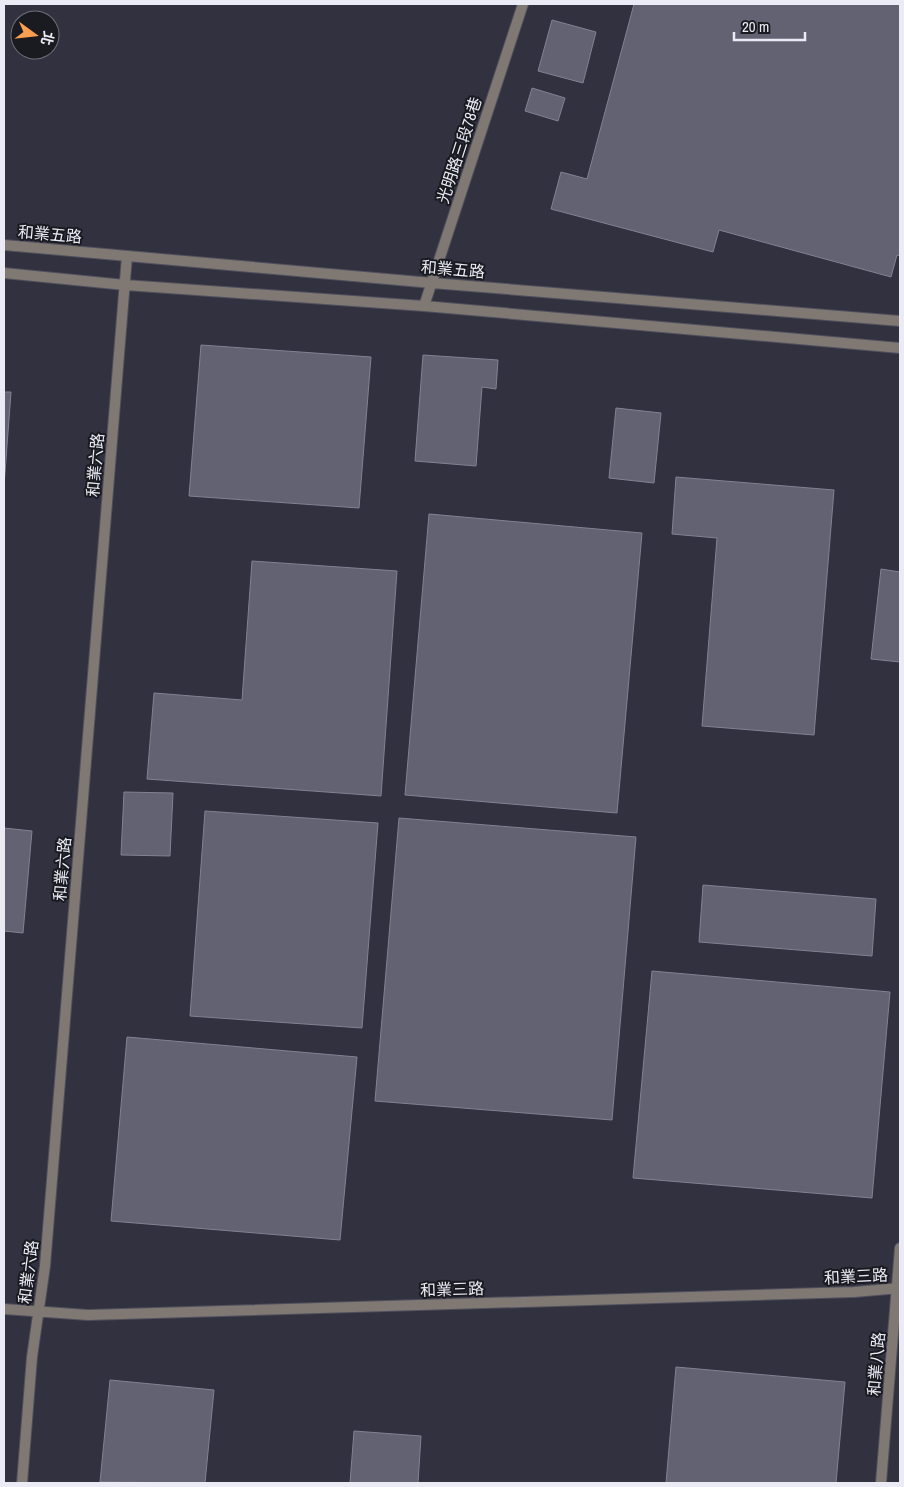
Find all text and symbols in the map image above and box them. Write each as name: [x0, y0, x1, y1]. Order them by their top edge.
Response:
north arrow: [10, 10, 60, 60]
scale bar: [734, 10, 805, 42]
text: 20 m: [742, 16, 769, 37]
text: 北: [37, 29, 58, 47]
street label: 光明路三段78巷: [431, 94, 487, 206]
street label: 和業五路: [17, 220, 83, 248]
street label: 和業五路: [420, 255, 486, 283]
street label: 和業六路: [81, 432, 109, 498]
street label: 和業六路: [48, 836, 76, 902]
street label: 和業六路: [13, 1239, 43, 1305]
street label: 和業三路: [823, 1263, 889, 1289]
street label: 和業三路: [420, 1277, 484, 1301]
street label: 和業八路: [862, 1331, 890, 1397]

